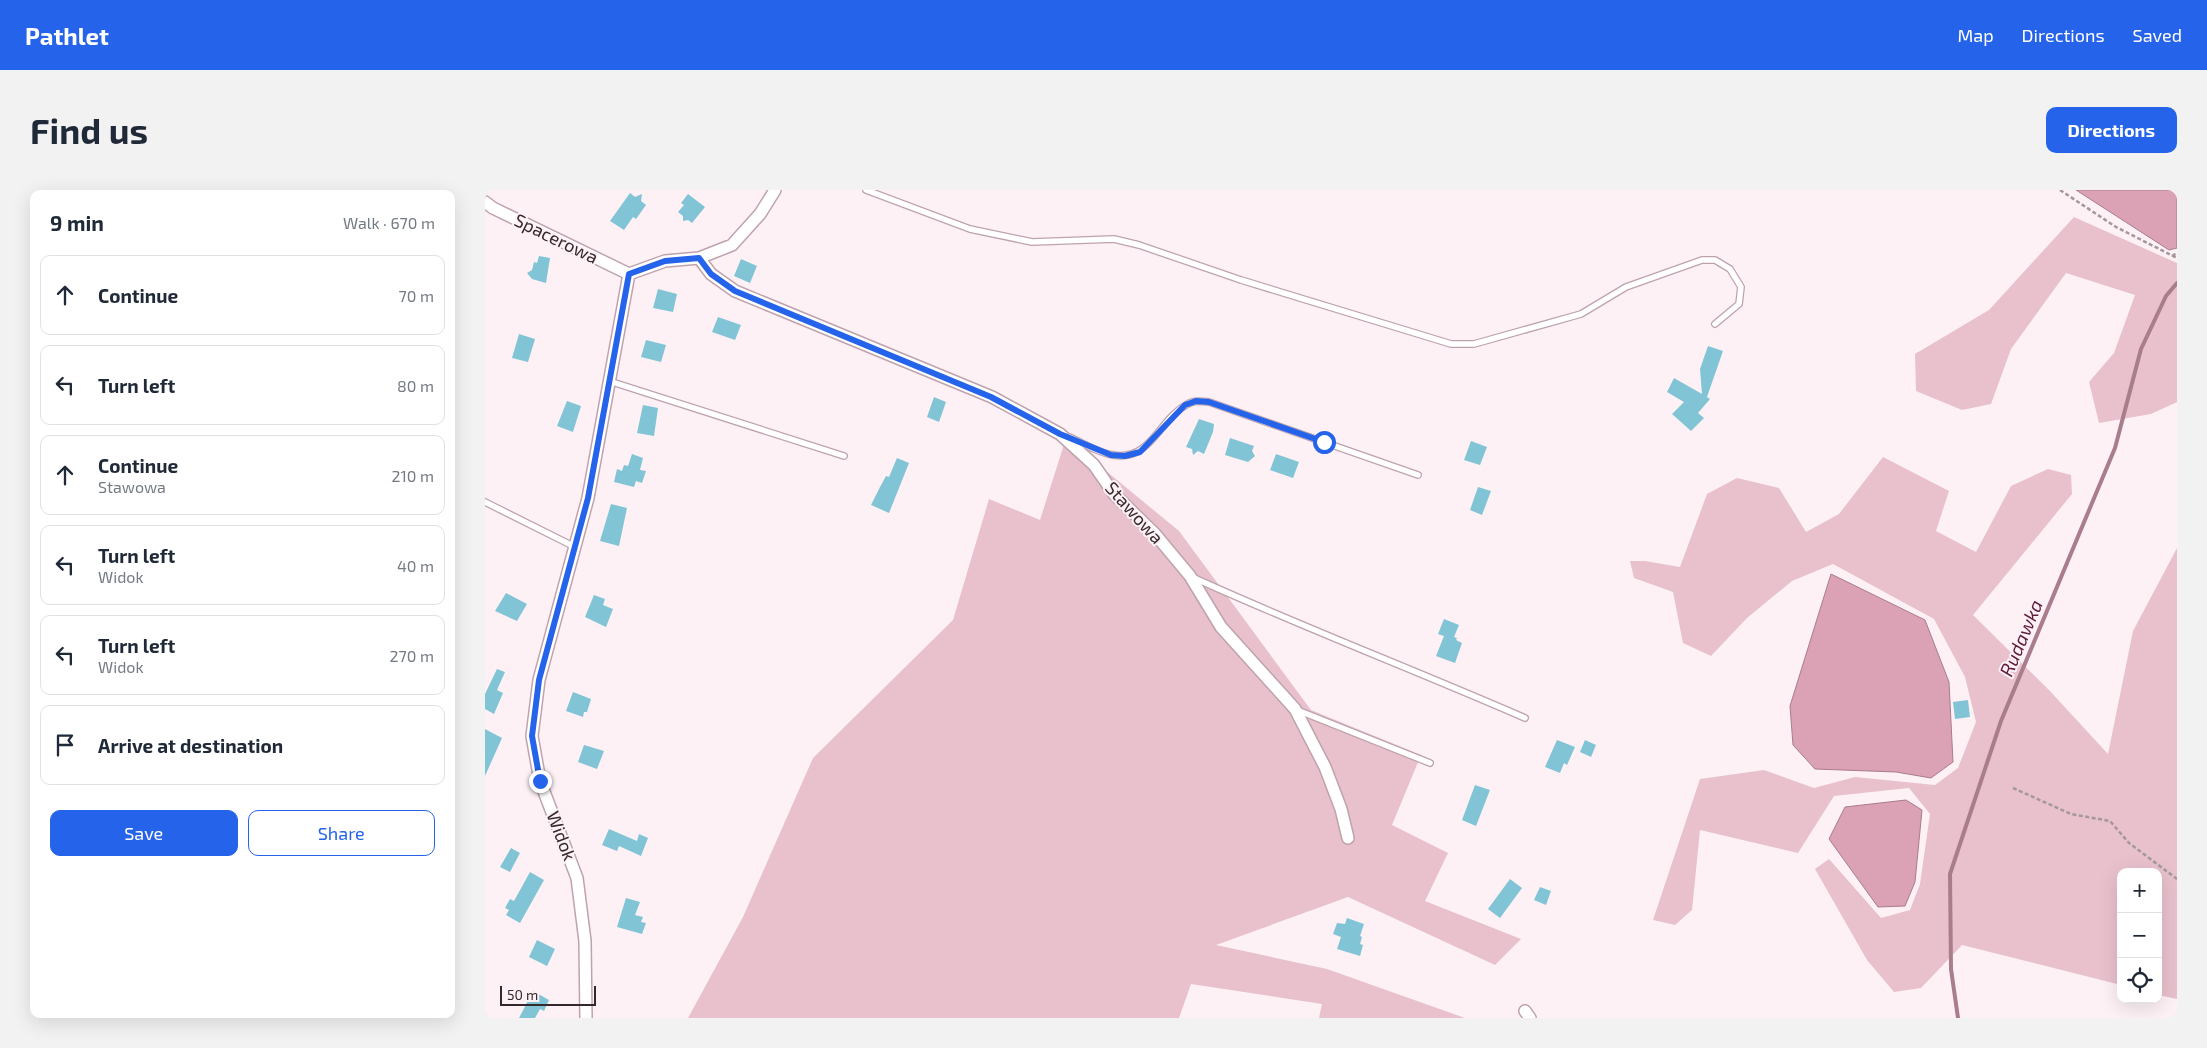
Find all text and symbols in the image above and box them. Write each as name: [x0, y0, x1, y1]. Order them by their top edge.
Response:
text: Pathlet: [25, 21, 109, 50]
text: Map: [1957, 24, 1994, 46]
text: Directions: [2022, 24, 2105, 46]
text: Saved: [2133, 24, 2182, 46]
button: Directions: [2046, 107, 2177, 153]
text: Find us: [30, 109, 148, 151]
street label: Spacerowa: [511, 208, 602, 268]
text: 9 min: [50, 210, 104, 235]
text: Walk · 670 m: [343, 213, 435, 232]
icon: ahead: [51, 281, 79, 309]
text: Continue: [98, 284, 178, 307]
text: 70 m: [399, 286, 434, 305]
icon: left: [51, 371, 79, 399]
text: Turn left: [98, 374, 175, 397]
text: 80 m: [397, 376, 434, 395]
route start: [1313, 431, 1336, 454]
text: Continue: [98, 454, 178, 477]
icon: ahead: [51, 461, 79, 489]
text: 210 m: [391, 466, 434, 485]
text: Stawowa: [98, 477, 166, 496]
street label: Stawowa: [1101, 477, 1168, 548]
text: Turn left: [98, 544, 175, 567]
icon: left: [51, 551, 79, 579]
text: 40 m: [397, 556, 434, 575]
text: Widok: [98, 567, 144, 586]
water label: Rudawka: [1994, 596, 2047, 680]
text: Turn left: [98, 634, 175, 657]
icon: left: [51, 641, 79, 669]
text: 270 m: [390, 646, 434, 665]
text: Widok: [98, 657, 144, 676]
icon: arrive: [51, 731, 79, 759]
text: Arrive at destination: [98, 734, 283, 757]
route end: [529, 770, 552, 793]
street label: Widok: [542, 808, 581, 863]
button: Save: [50, 810, 238, 856]
button: Share: [248, 810, 435, 856]
map controls: [2117, 868, 2162, 1003]
button: +: [2117, 868, 2162, 913]
button: −: [2117, 913, 2162, 958]
button: locate: [2117, 958, 2162, 1003]
scale bar: [500, 983, 596, 1006]
text: 50 m: [507, 986, 538, 1003]

